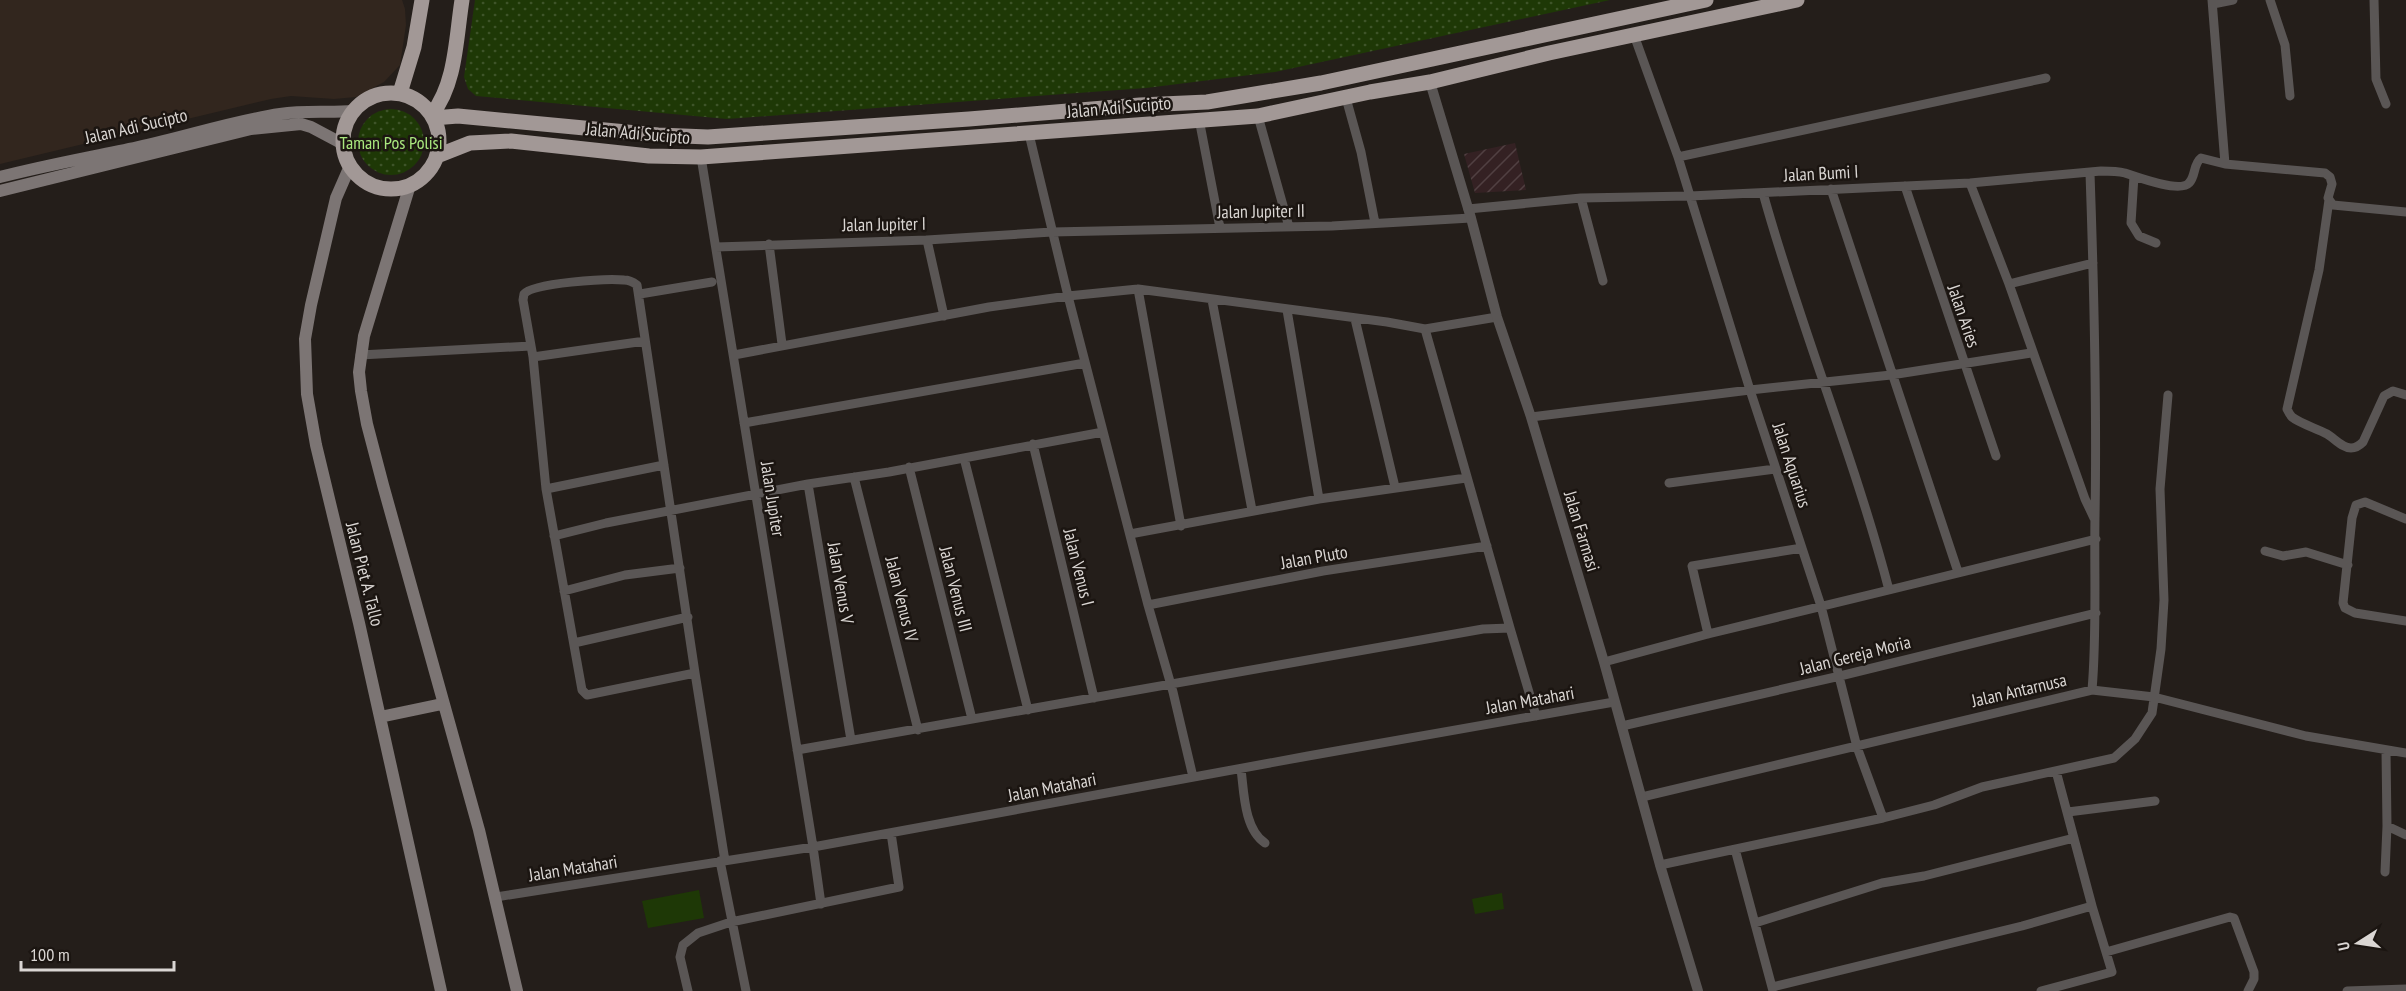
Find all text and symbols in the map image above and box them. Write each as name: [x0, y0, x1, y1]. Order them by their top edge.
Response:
street label: Jalan Adi Sucipto: [1065, 91, 1172, 123]
street label: Jalan Adi Sucipto: [82, 103, 190, 149]
street label: Jalan Adi Sucipto: [584, 117, 691, 149]
park label: Taman Pos Polisi: [339, 131, 443, 154]
street label: Jalan Bumi I: [1782, 160, 1859, 186]
street label: Jalan Jupiter II: [1216, 199, 1305, 223]
street label: Jalan Jupiter I: [841, 212, 926, 236]
street label: Jalan Aries: [1942, 281, 1985, 350]
street label: Jalan Aquarius: [1767, 419, 1817, 510]
street label: Jalan Jupiter: [756, 459, 790, 538]
street label: Jalan Farmasi: [1559, 487, 1605, 574]
street label: Jalan Piet A. Tallo: [341, 519, 389, 629]
street label: Jalan Venus I: [1058, 525, 1100, 608]
street label: Jalan Venus V: [822, 539, 860, 626]
street label: Jalan Pluto: [1278, 540, 1349, 574]
street label: Jalan Venus III: [934, 543, 978, 634]
street label: Jalan Venus IV: [880, 553, 924, 645]
street label: Jalan Gereja Moria: [1796, 630, 1913, 680]
street label: Jalan Antarnusa: [1968, 668, 2069, 712]
street label: Jalan Matahari: [1483, 681, 1576, 719]
street label: Jalan Matahari: [1005, 767, 1098, 807]
street label: Jalan Matahari: [526, 850, 619, 887]
north arrow: [2328, 913, 2388, 973]
scale bar: [21, 934, 174, 972]
text: U: [2333, 940, 2354, 952]
text: 100 m: [30, 943, 70, 966]

